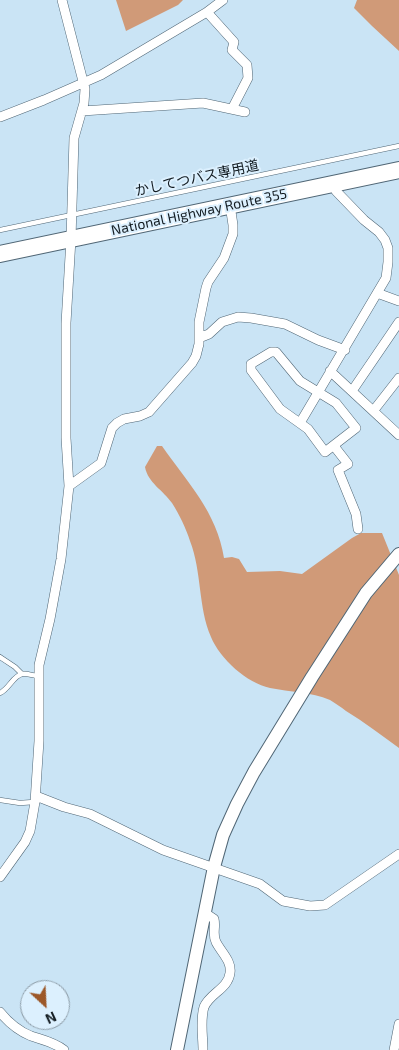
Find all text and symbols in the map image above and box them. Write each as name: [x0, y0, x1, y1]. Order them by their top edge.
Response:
street label: かしてつバス専用道: [134, 157, 260, 199]
street label: National Highway Route 355: [110, 185, 288, 239]
north arrow: [20, 980, 70, 1030]
text: N: [43, 1008, 59, 1028]

